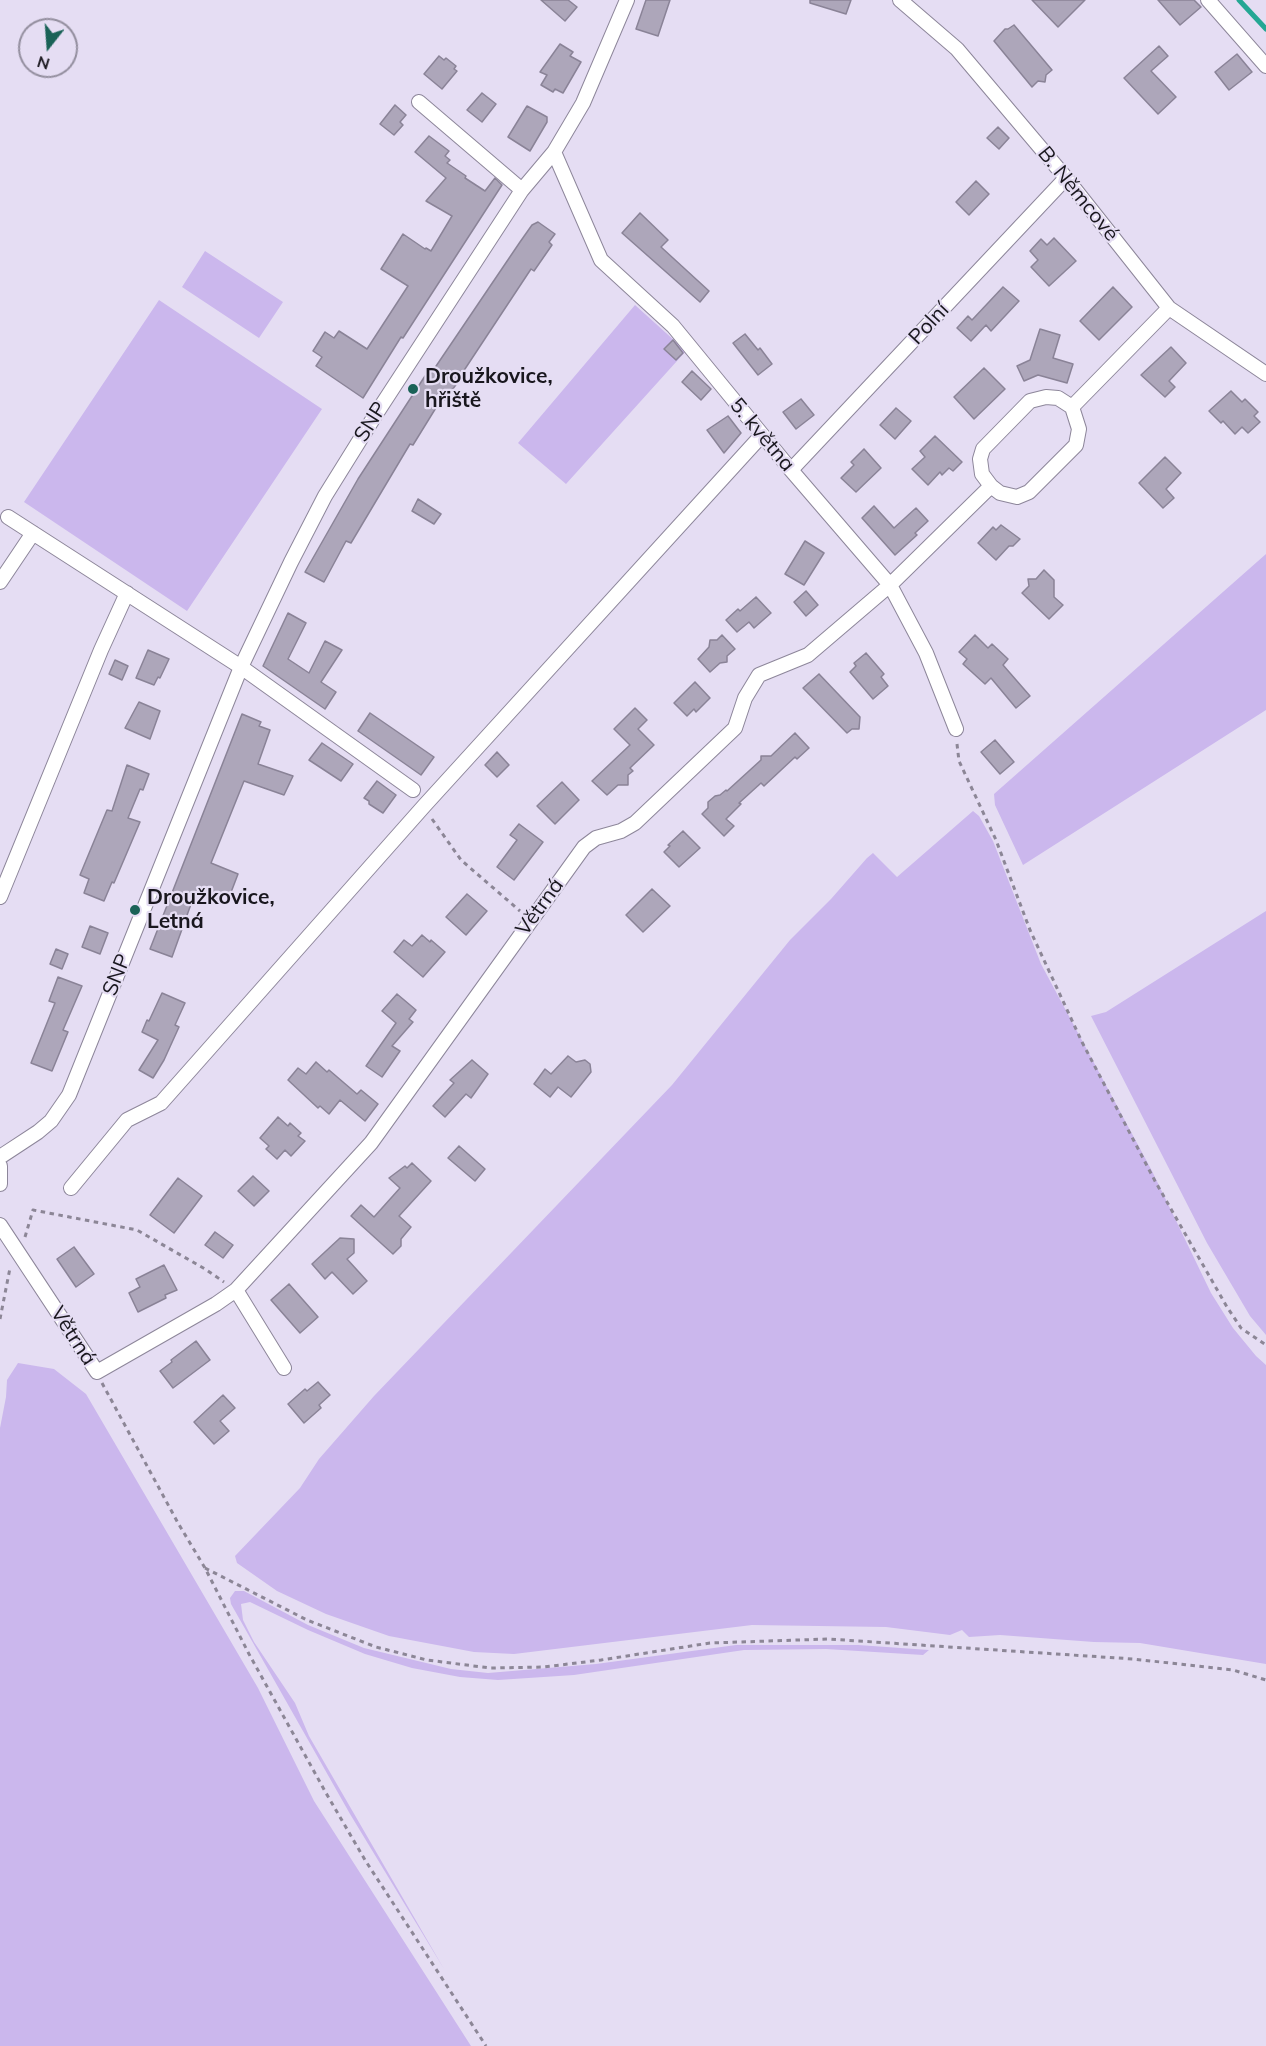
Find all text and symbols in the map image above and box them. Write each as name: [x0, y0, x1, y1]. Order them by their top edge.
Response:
north arrow: [18, 18, 78, 78]
text: N: [35, 52, 52, 75]
street label: B. Němcové: [1032, 142, 1124, 246]
street label: Polní: [904, 298, 954, 350]
place label: Droužkovice, hřiště: [425, 364, 553, 414]
marker: Droužkovice, hřiště: [406, 382, 420, 396]
street label: 5. května: [724, 393, 800, 477]
street label: SNP: [349, 397, 393, 447]
street label: Větrná: [511, 873, 569, 941]
place label: Droužkovice, Letná: [147, 885, 275, 935]
marker: Droužkovice, Letná: [128, 903, 142, 917]
street label: SNP: [97, 951, 137, 999]
street label: Větrná: [45, 1302, 101, 1370]

